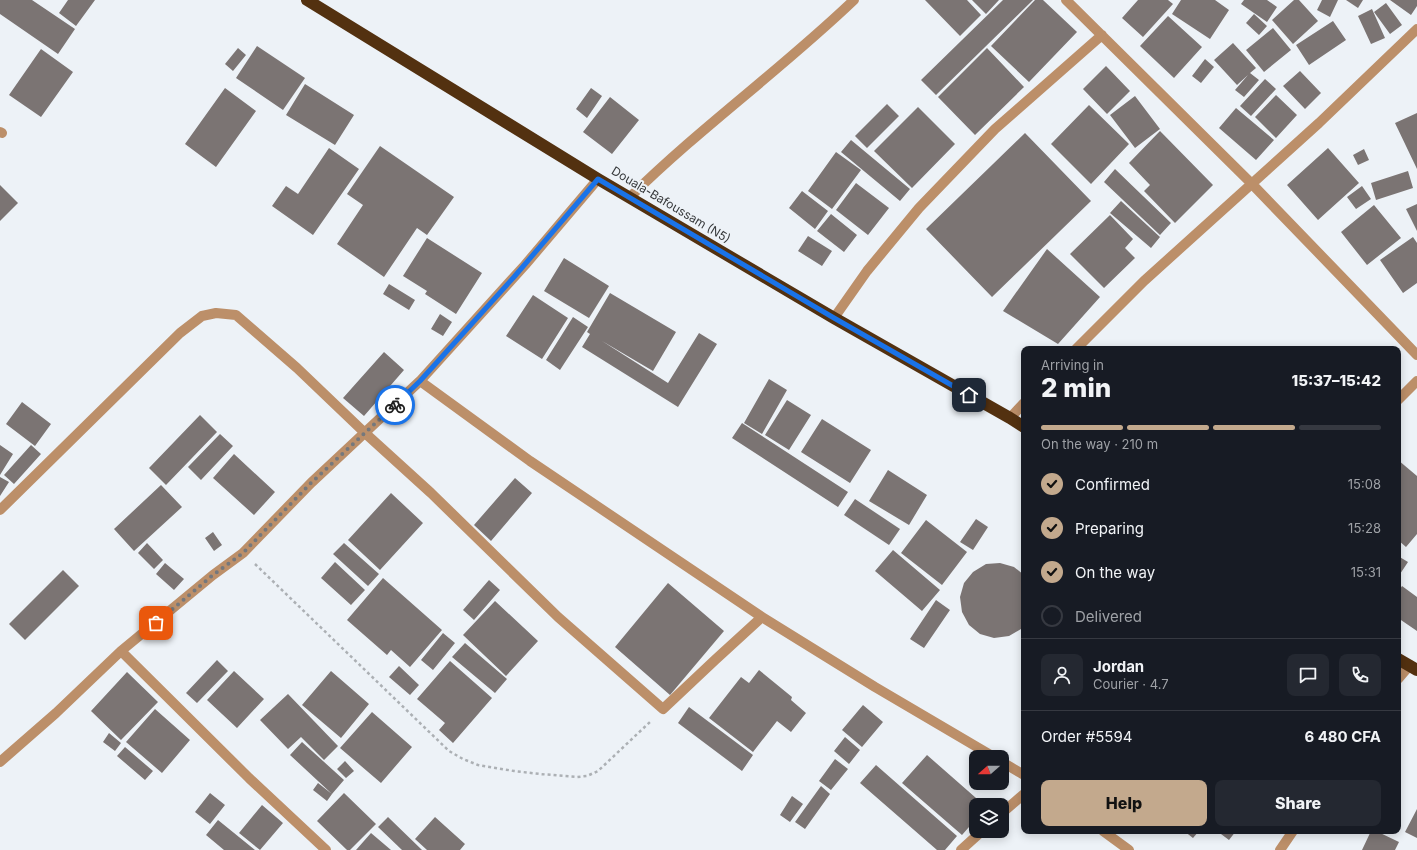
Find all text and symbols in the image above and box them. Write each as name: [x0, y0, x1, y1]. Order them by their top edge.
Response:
street label: Douala-Bafoussam (N5): [609, 163, 734, 246]
text: Arriving in: [1041, 357, 1104, 373]
text: 15:37–15:42: [1292, 371, 1381, 390]
text: 2 min: [1041, 372, 1111, 403]
pin: [952, 378, 986, 412]
icon: home: [958, 384, 980, 406]
courier: [375, 385, 415, 425]
icon: bike: [384, 394, 406, 416]
text: On the way · 210 m: [1041, 436, 1158, 452]
icon: check: [1041, 473, 1063, 495]
text: Confirmed: [1075, 475, 1150, 494]
text: 15:08: [1348, 476, 1381, 492]
icon: check: [1041, 517, 1063, 539]
text: Preparing: [1075, 519, 1144, 538]
text: 15:28: [1348, 520, 1381, 536]
icon: check: [1041, 561, 1063, 583]
text: On the way: [1075, 563, 1155, 582]
text: 15:31: [1351, 564, 1381, 580]
pin: [139, 606, 173, 640]
text: Delivered: [1075, 607, 1142, 626]
icon: bag: [145, 612, 167, 634]
button: person: [1041, 654, 1083, 696]
button: chat: [1287, 654, 1329, 696]
button: phone: [1339, 654, 1381, 696]
text: Jordan: [1093, 657, 1144, 676]
text: Courier · 4.7: [1093, 676, 1169, 692]
text: Order #5594: [1041, 727, 1132, 746]
text: 6 480 CFA: [1304, 727, 1381, 746]
north arrow: [969, 750, 1009, 790]
map controls: [969, 750, 1009, 838]
button: Help: [1041, 780, 1207, 826]
button: Share: [1215, 780, 1381, 826]
button: layers: [969, 798, 1009, 838]

